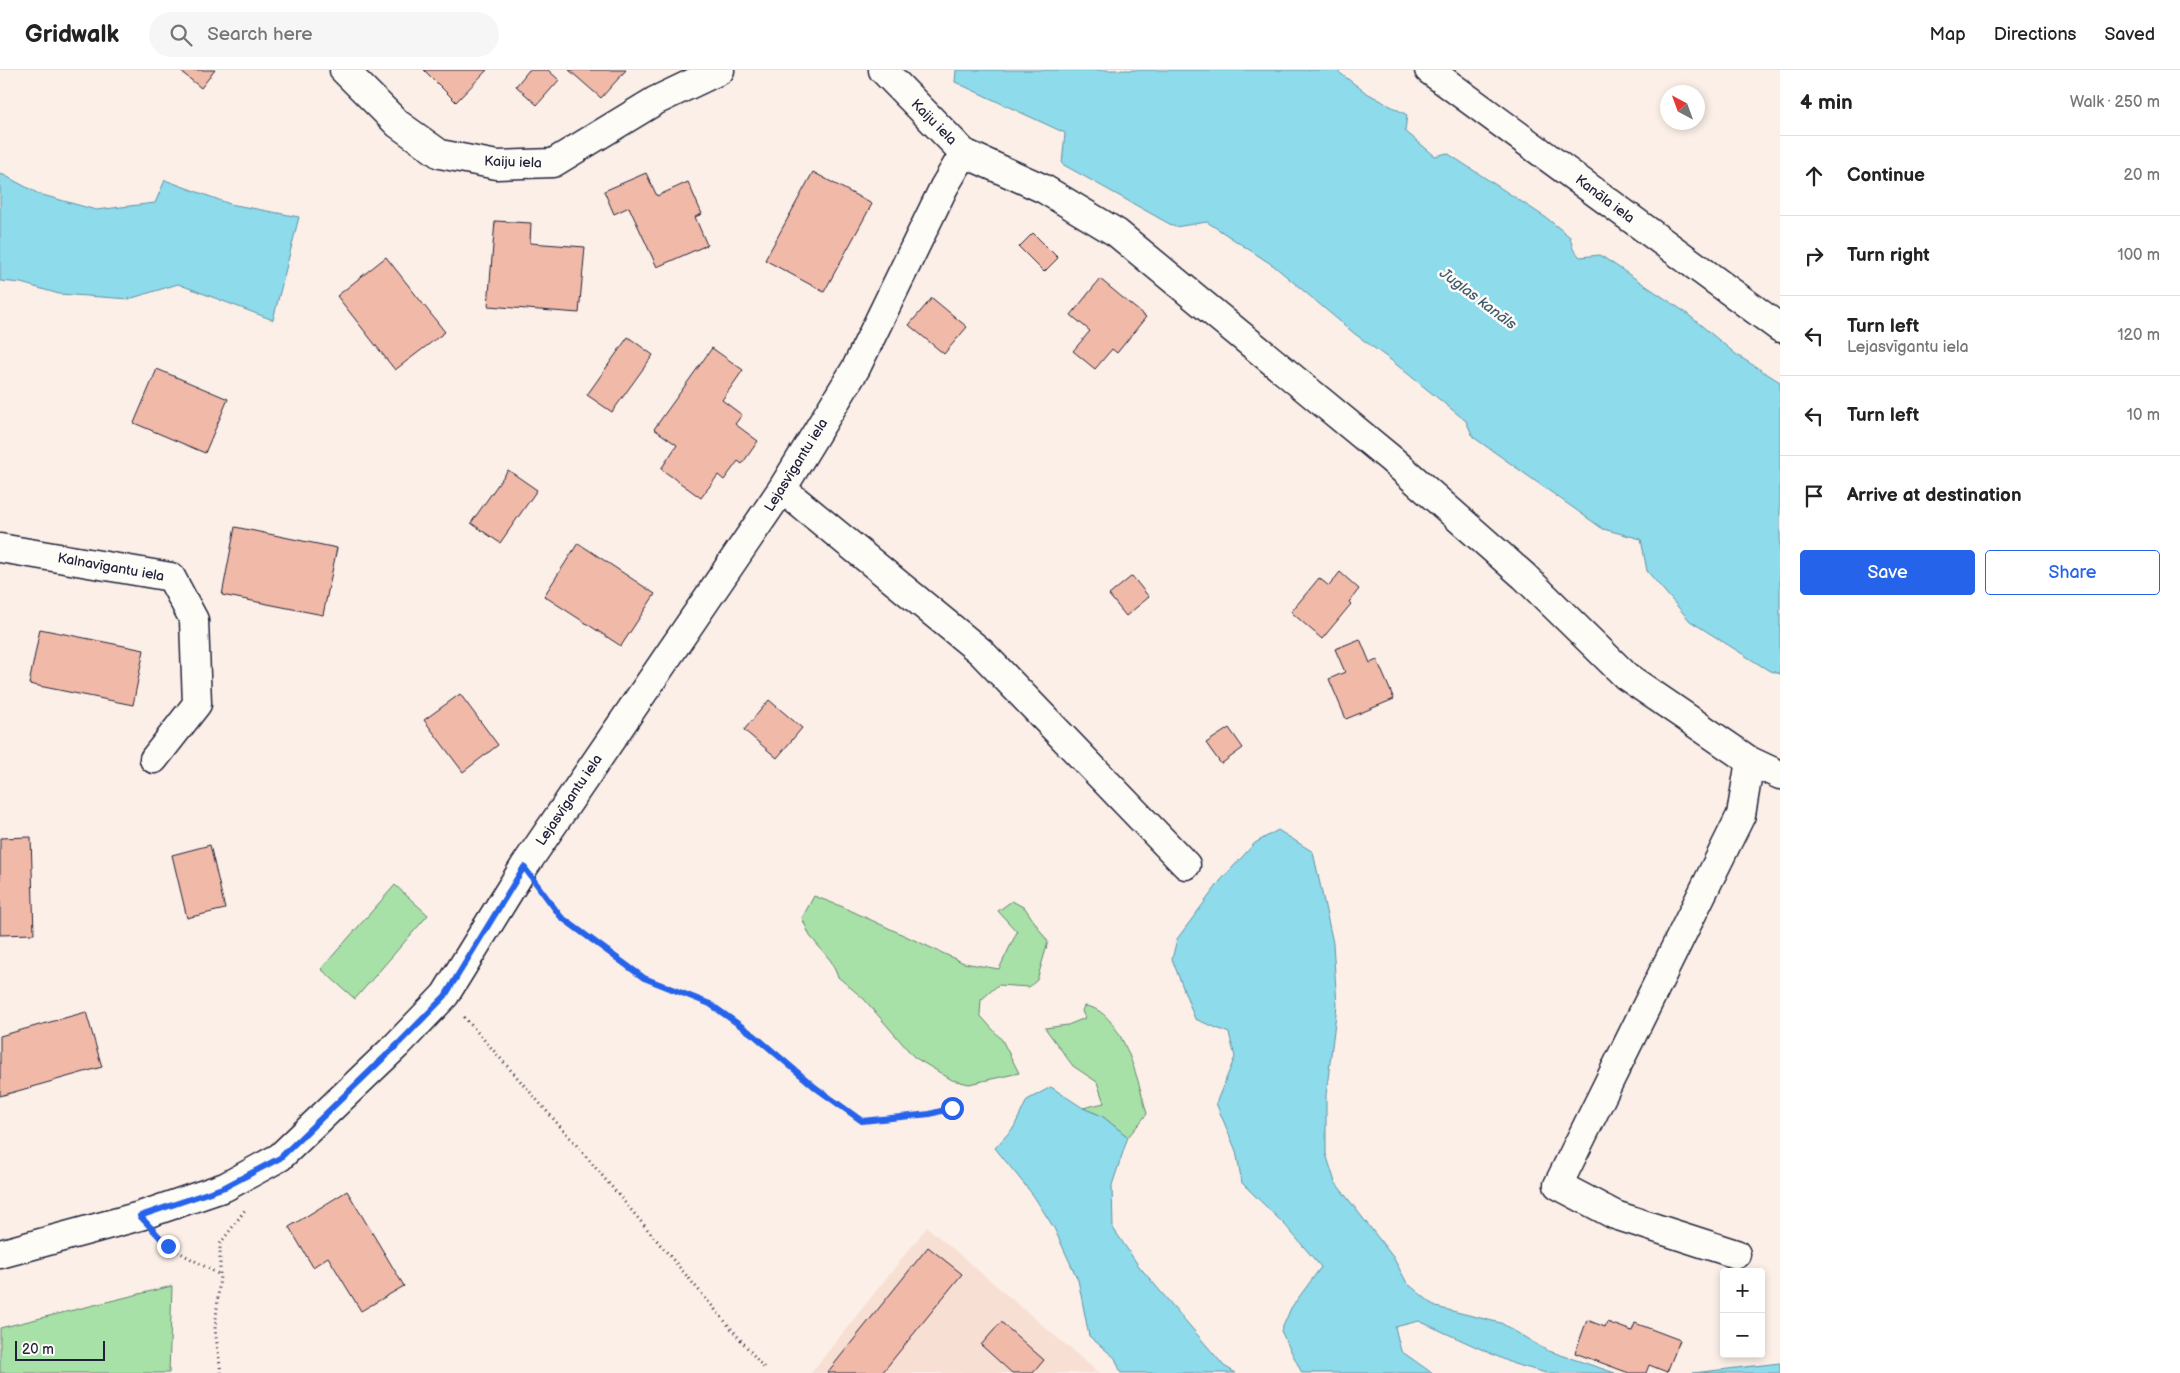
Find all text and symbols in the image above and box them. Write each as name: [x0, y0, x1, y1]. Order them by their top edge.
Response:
search box: [149, 12, 499, 57]
text: Gridwalk: [25, 20, 119, 49]
icon: search: [167, 21, 195, 49]
text: Search here: [207, 23, 312, 46]
text: Map: [1930, 24, 1966, 45]
text: Directions: [1994, 24, 2076, 45]
text: Saved: [2104, 24, 2155, 45]
north arrow: [1660, 85, 1705, 130]
text: 4 min: [1800, 90, 1853, 115]
text: Walk · 250 m: [2070, 93, 2160, 112]
street label: Kaiju iela: [908, 96, 960, 148]
street label: Kaiju iela: [484, 153, 542, 172]
icon: ahead: [1800, 162, 1828, 190]
text: Continue: [1847, 164, 1925, 187]
text: 20 m: [2124, 166, 2160, 185]
street label: Kanāla iela: [1572, 171, 1638, 227]
icon: right: [1800, 242, 1828, 270]
text: Turn right: [1847, 244, 1930, 267]
text: 100 m: [2117, 246, 2160, 265]
water label: Juglas kanāls: [1435, 263, 1521, 334]
text: Turn left: [1847, 315, 1919, 338]
icon: left: [1800, 322, 1828, 350]
text: 120 m: [2117, 326, 2160, 345]
text: Lejasvīgantu iela: [1847, 338, 1969, 357]
icon: left: [1800, 402, 1828, 430]
text: Turn left: [1847, 404, 1919, 427]
text: 10 m: [2127, 406, 2160, 425]
street label: Lejasvīgantu iela: [761, 415, 831, 515]
icon: arrive: [1800, 482, 1828, 510]
text: Arrive at destination: [1847, 484, 2022, 507]
street label: Kalnavīgantu iela: [56, 549, 166, 585]
button: Save: [1800, 550, 1975, 595]
button: Share: [1985, 550, 2160, 595]
street label: Lejasvīgantu iela: [532, 751, 606, 849]
route start: [941, 1097, 964, 1120]
route end: [157, 1235, 180, 1258]
map controls: [1720, 1268, 1765, 1358]
button: +: [1720, 1268, 1765, 1313]
button: −: [1720, 1313, 1765, 1358]
scale bar: [15, 1338, 105, 1361]
text: 20 m: [22, 1341, 54, 1358]

